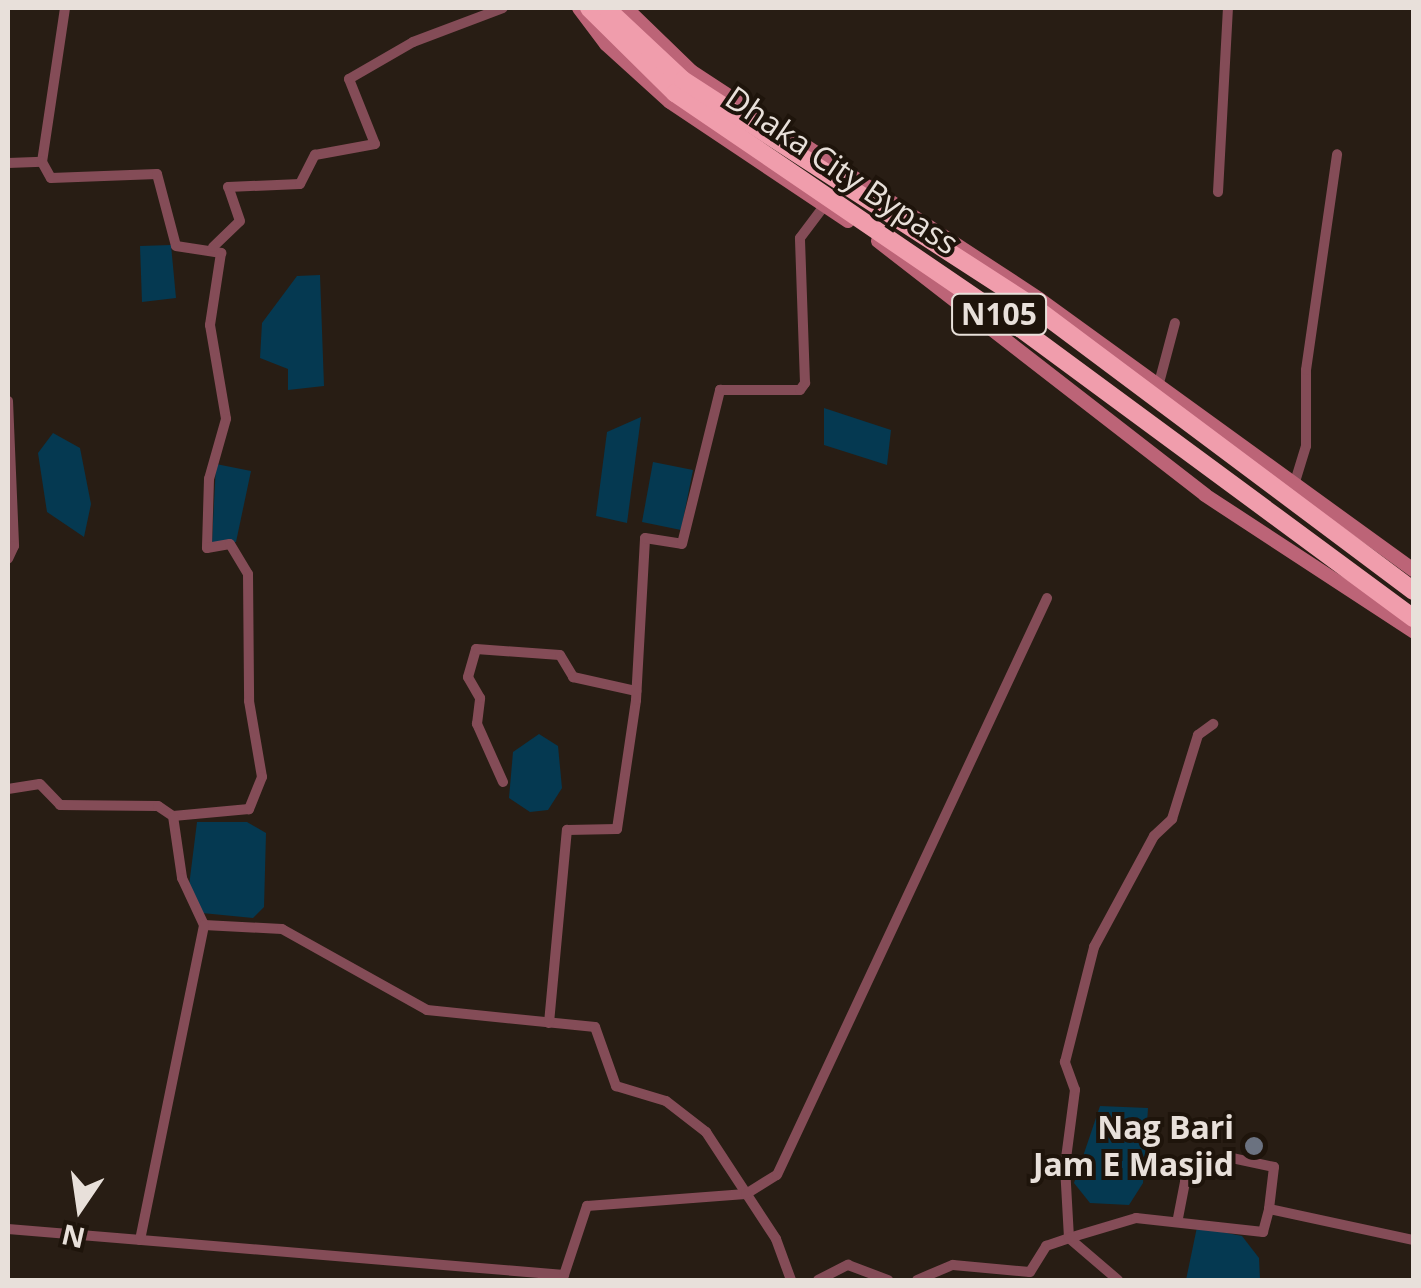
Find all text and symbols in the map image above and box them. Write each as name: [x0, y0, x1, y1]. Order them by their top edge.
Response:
street label: Dhaka City Bypass: [718, 78, 966, 262]
road number: N105: [949, 289, 1049, 339]
place label: Nag Bari Jam E Masjid: [1033, 1109, 1234, 1184]
marker: Nag Bari Jam E Masjid: [1243, 1135, 1265, 1157]
north arrow: [30, 1158, 130, 1258]
text: N: [58, 1216, 89, 1258]

